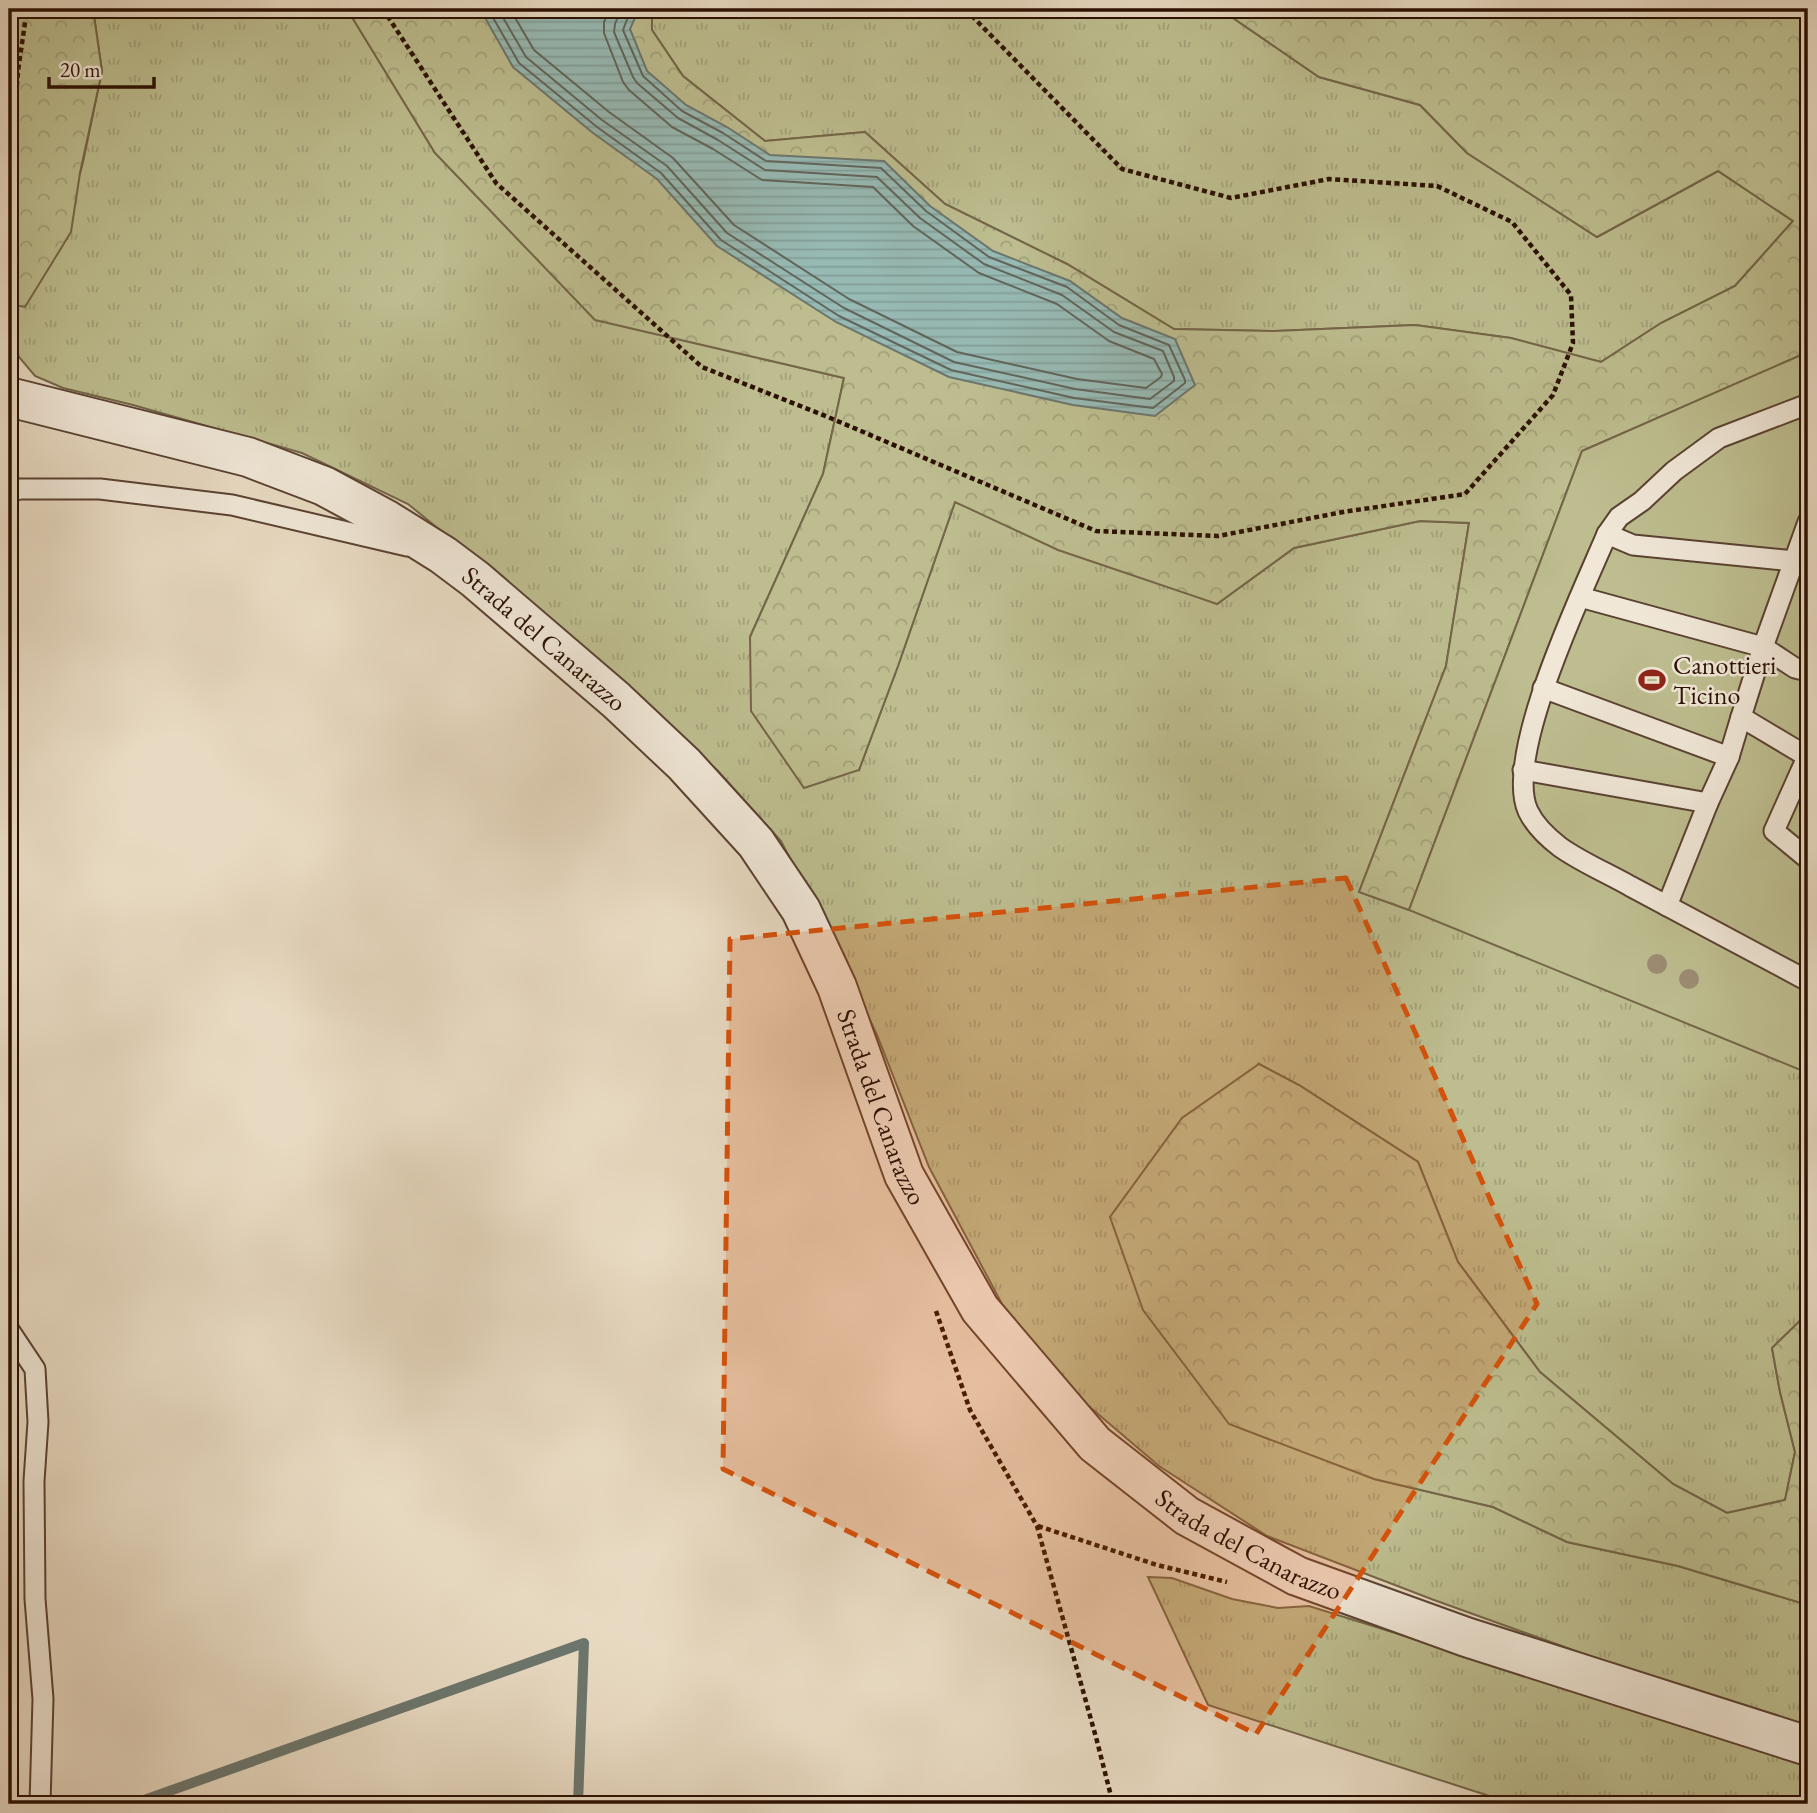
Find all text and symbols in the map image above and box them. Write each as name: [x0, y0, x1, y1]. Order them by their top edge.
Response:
scale bar: [49, 46, 154, 90]
text: 20 m: [60, 56, 101, 83]
street label: Strada del Canarazzo: [455, 558, 634, 719]
place label: Canottieri Ticino: [1673, 648, 1776, 712]
sports icon: Canottieri Ticino: [1637, 665, 1667, 695]
street label: Strada del Canarazzo: [829, 1004, 934, 1211]
street label: Strada del Canarazzo: [1149, 1481, 1346, 1608]

